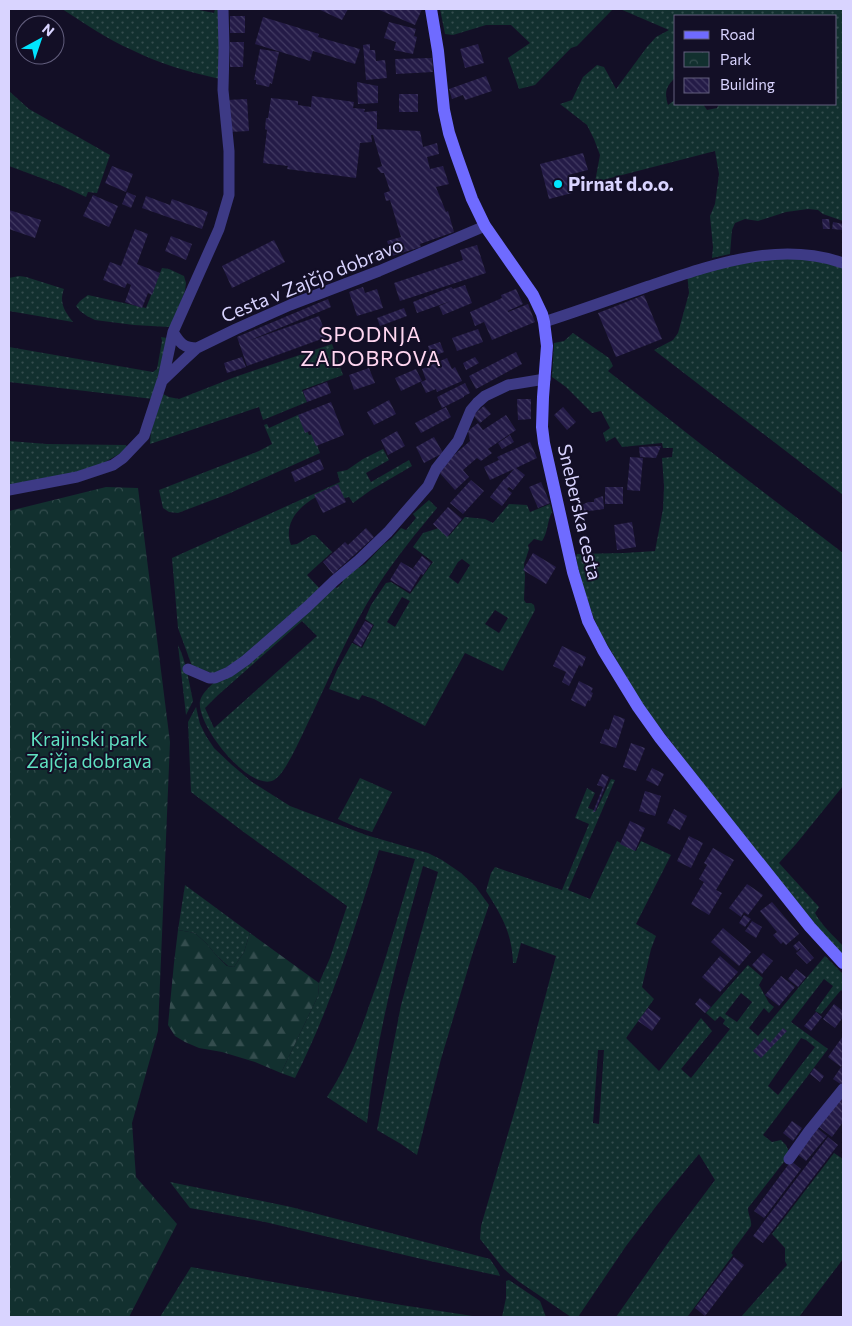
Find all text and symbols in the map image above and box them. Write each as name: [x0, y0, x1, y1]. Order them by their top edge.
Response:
north arrow: [15, 15, 65, 65]
legend: [674, 15, 837, 105]
text: N: [39, 20, 58, 40]
text: Road: [720, 25, 755, 43]
text: Park: [720, 50, 751, 68]
text: Building: [720, 75, 775, 93]
place label: Pirnat d.o.o.: [568, 172, 674, 195]
marker: Pirnat d.o.o.: [552, 178, 564, 190]
street label: Cesta v Zajčjo dobravo: [217, 232, 406, 327]
district label: SPODNJA ZADOBROVA: [300, 321, 442, 370]
street label: Sneberska cesta: [554, 442, 607, 582]
park label: Krajinski park Zajčja dobrava: [26, 727, 152, 772]

